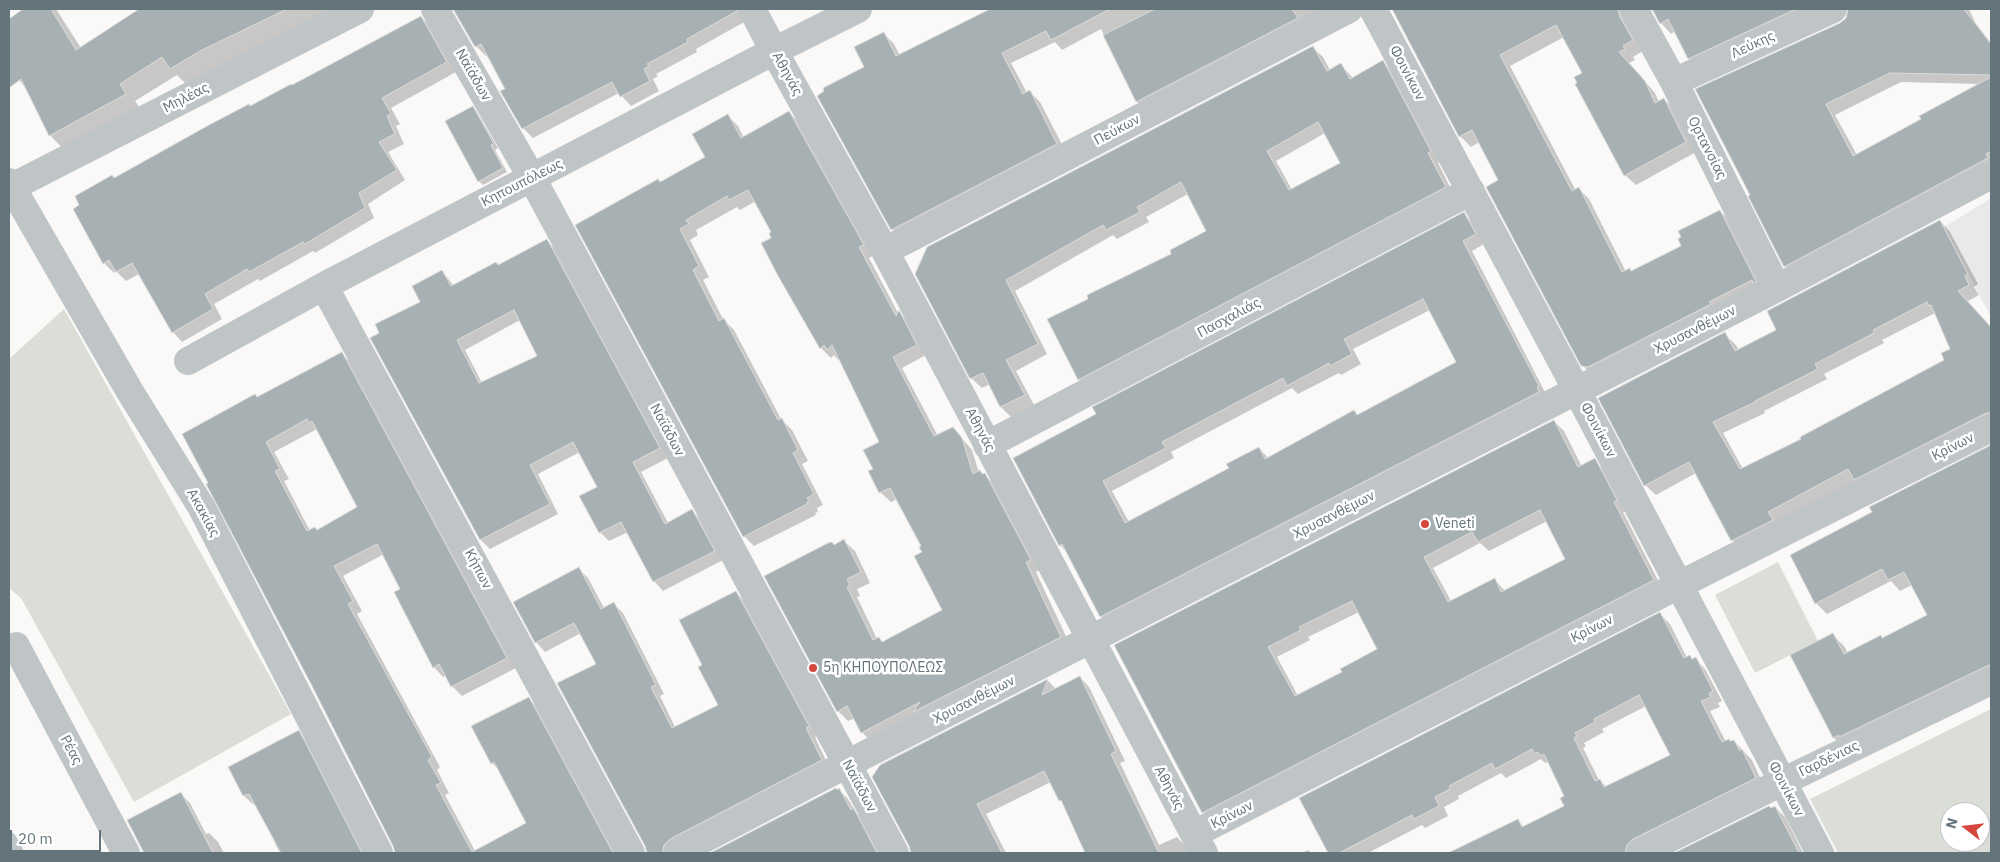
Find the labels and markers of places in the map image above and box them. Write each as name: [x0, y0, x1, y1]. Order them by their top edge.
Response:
place label: Veneti: [1435, 516, 1475, 532]
marker: Veneti: [1419, 518, 1431, 530]
place label: 5η ΚΗΠΟΥΠΟΛΕΩΣ: [823, 660, 943, 676]
marker: 5η ΚΗΠΟΥΠΟΛΕΩΣ: [807, 662, 819, 674]

